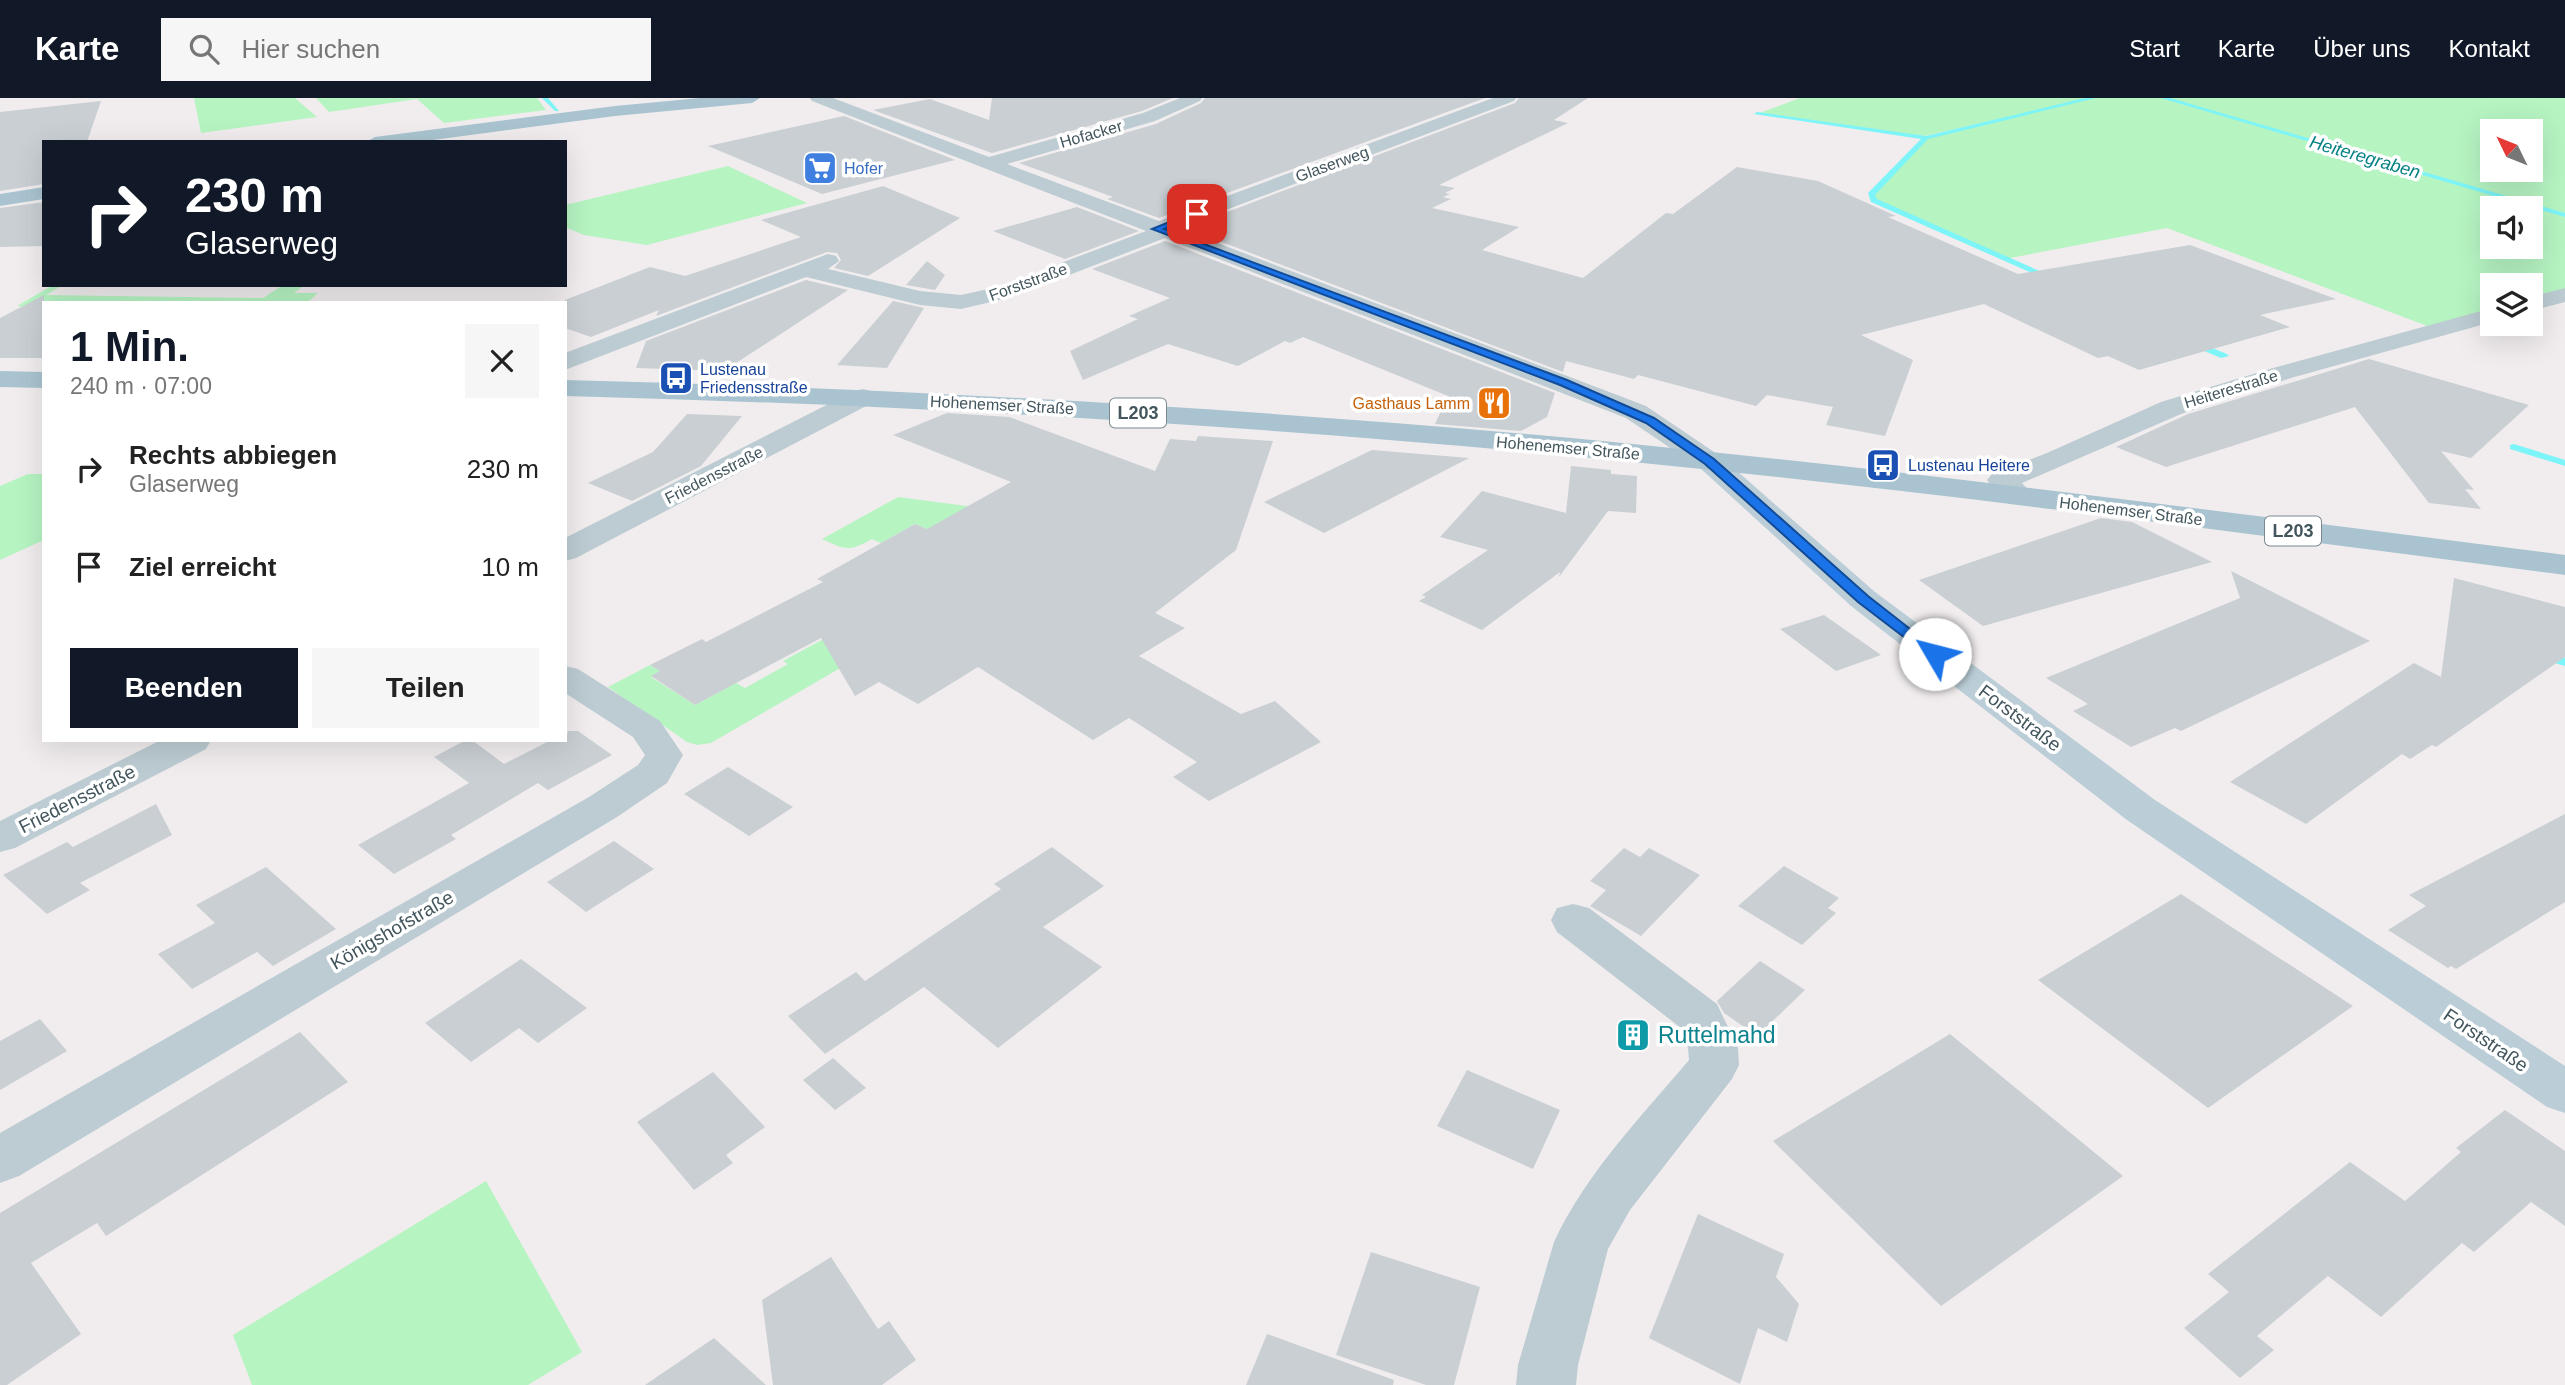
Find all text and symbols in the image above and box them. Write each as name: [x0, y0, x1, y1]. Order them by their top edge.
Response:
search box: [161, 18, 651, 81]
text: Karte: [35, 30, 119, 67]
icon: search: [185, 30, 223, 68]
text: Hier suchen: [241, 34, 380, 64]
text: Start: [2129, 35, 2180, 62]
text: Karte: [2218, 35, 2275, 62]
text: Über uns: [2313, 35, 2411, 62]
text: Kontakt: [2449, 35, 2530, 62]
street label: Hofacker: [1058, 117, 1125, 151]
north arrow: [2480, 119, 2543, 182]
map controls: [2480, 119, 2543, 336]
water label: Heiteregraben: [2307, 132, 2423, 182]
street label: Glaserweg: [1293, 143, 1371, 185]
supermarket icon: Hofer: [801, 149, 839, 187]
place label: Hofer: [844, 160, 884, 177]
icon: right: [70, 168, 161, 259]
text: 230 m: [185, 168, 324, 222]
pin: [1167, 184, 1227, 244]
icon: arrive: [1178, 195, 1216, 233]
button: sound: [2480, 196, 2543, 259]
text: Glaserweg: [185, 225, 338, 261]
street label: Forststraße: [987, 260, 1069, 304]
button: layers: [2480, 273, 2543, 336]
text: 1 Min.: [70, 323, 189, 370]
button: close: [465, 324, 539, 398]
bus stop icon: Lustenau Friedensstraße: [657, 359, 695, 397]
place label: Lustenau Friedensstraße: [700, 361, 808, 396]
street label: Heiterestraße: [2182, 367, 2280, 411]
text: 240 m · 07:00: [70, 373, 212, 399]
restaurant icon: Gasthaus Lamm: [1475, 384, 1513, 422]
street label: Hohenemser Straße: [930, 393, 1074, 417]
place label: Gasthaus Lamm: [1353, 395, 1470, 412]
road number: L203: [1110, 398, 1166, 428]
street label: Hohenemser Straße: [1496, 433, 1641, 463]
text: Rechts abbiegen: [129, 440, 337, 470]
street label: Friedensstraße: [662, 443, 766, 507]
bus stop icon: Lustenau Heitere: [1864, 446, 1902, 484]
icon: right: [70, 450, 108, 488]
text: 230 m: [467, 454, 539, 484]
place label: Lustenau Heitere: [1908, 457, 2030, 474]
text: Glaserweg: [129, 471, 239, 497]
street label: Hohenemser Straße: [2058, 494, 2204, 528]
road number: L203: [2265, 516, 2321, 545]
icon: arrive: [70, 548, 108, 586]
text: Ziel erreicht: [129, 552, 276, 582]
text: 10 m: [481, 552, 539, 582]
position arrow: [1898, 617, 1972, 691]
button: Beenden: [70, 648, 298, 728]
button: Teilen: [312, 648, 539, 728]
street label: Forststraße: [1975, 680, 2065, 756]
street label: Friedensstraße: [15, 761, 139, 837]
street label: Königshofstraße: [327, 886, 457, 974]
street label: Forststraße: [2440, 1004, 2532, 1076]
building icon: Ruttelmahd: [1614, 1016, 1652, 1054]
place label: Ruttelmahd: [1658, 1022, 1776, 1048]

